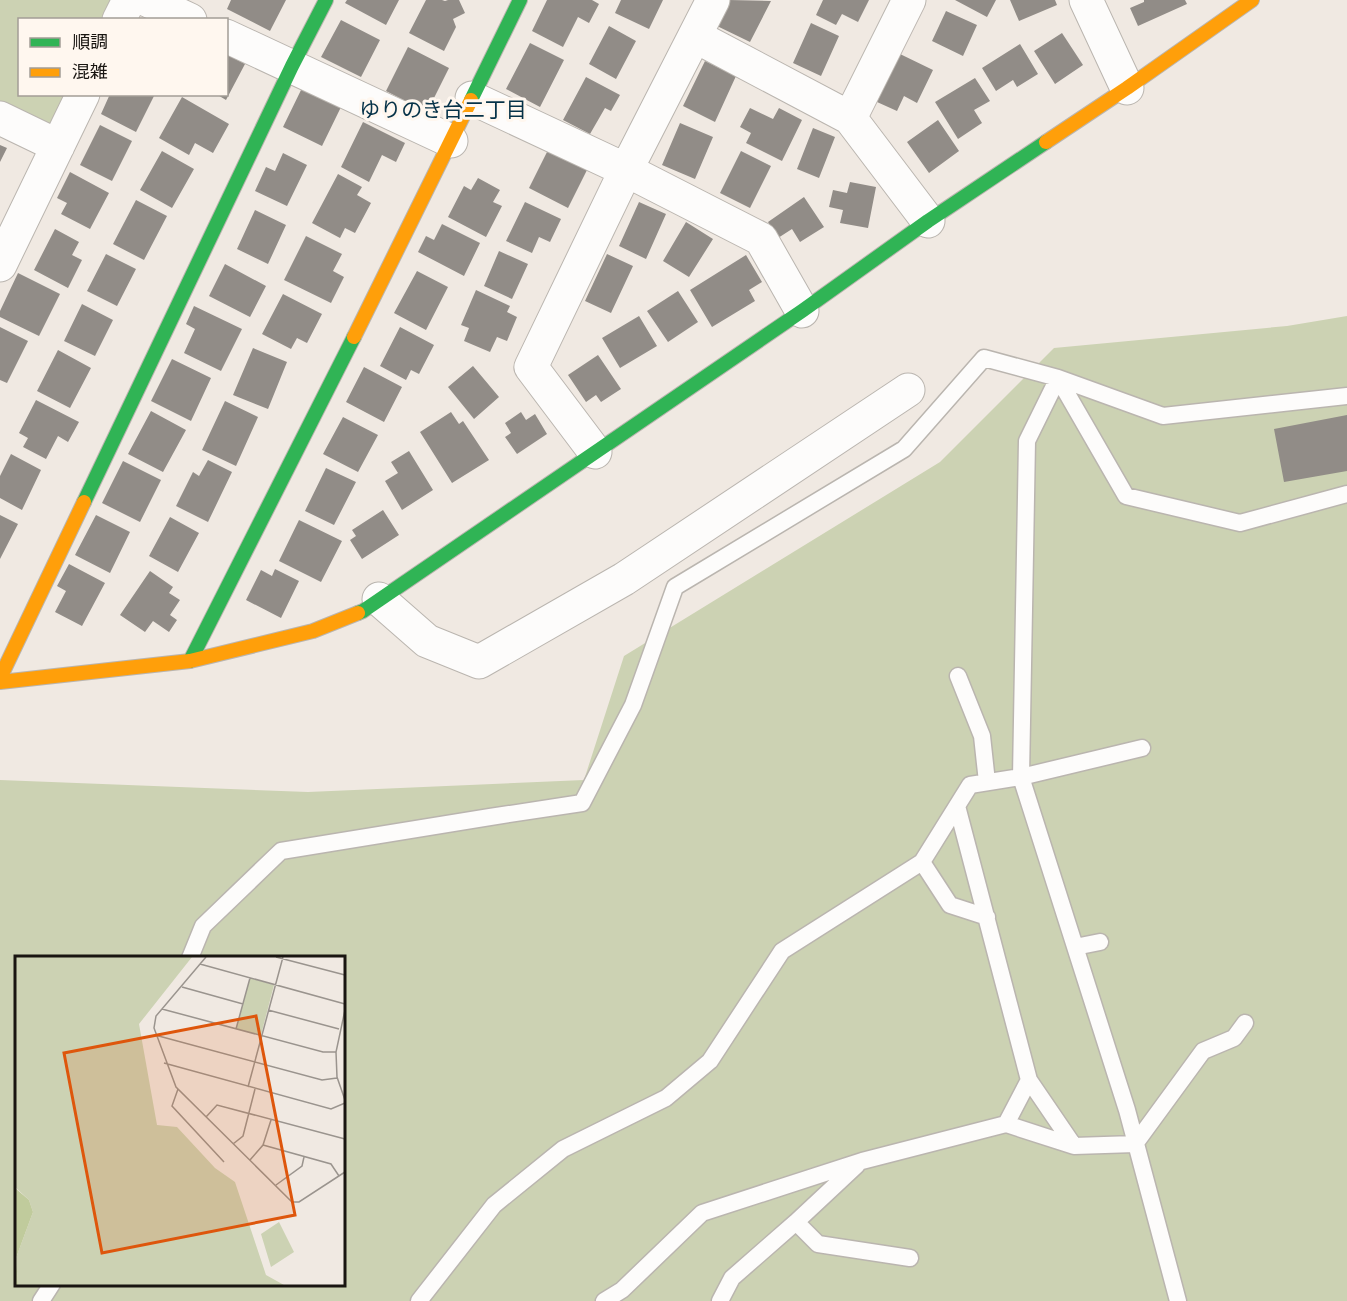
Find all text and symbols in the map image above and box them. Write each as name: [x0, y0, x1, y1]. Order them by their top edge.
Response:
legend: [18, 18, 228, 96]
text: 順調: [72, 31, 108, 53]
text: 混雑: [72, 61, 108, 83]
district label: ゆりのき台二丁目: [359, 97, 527, 123]
inset map: [15, 956, 345, 1286]

